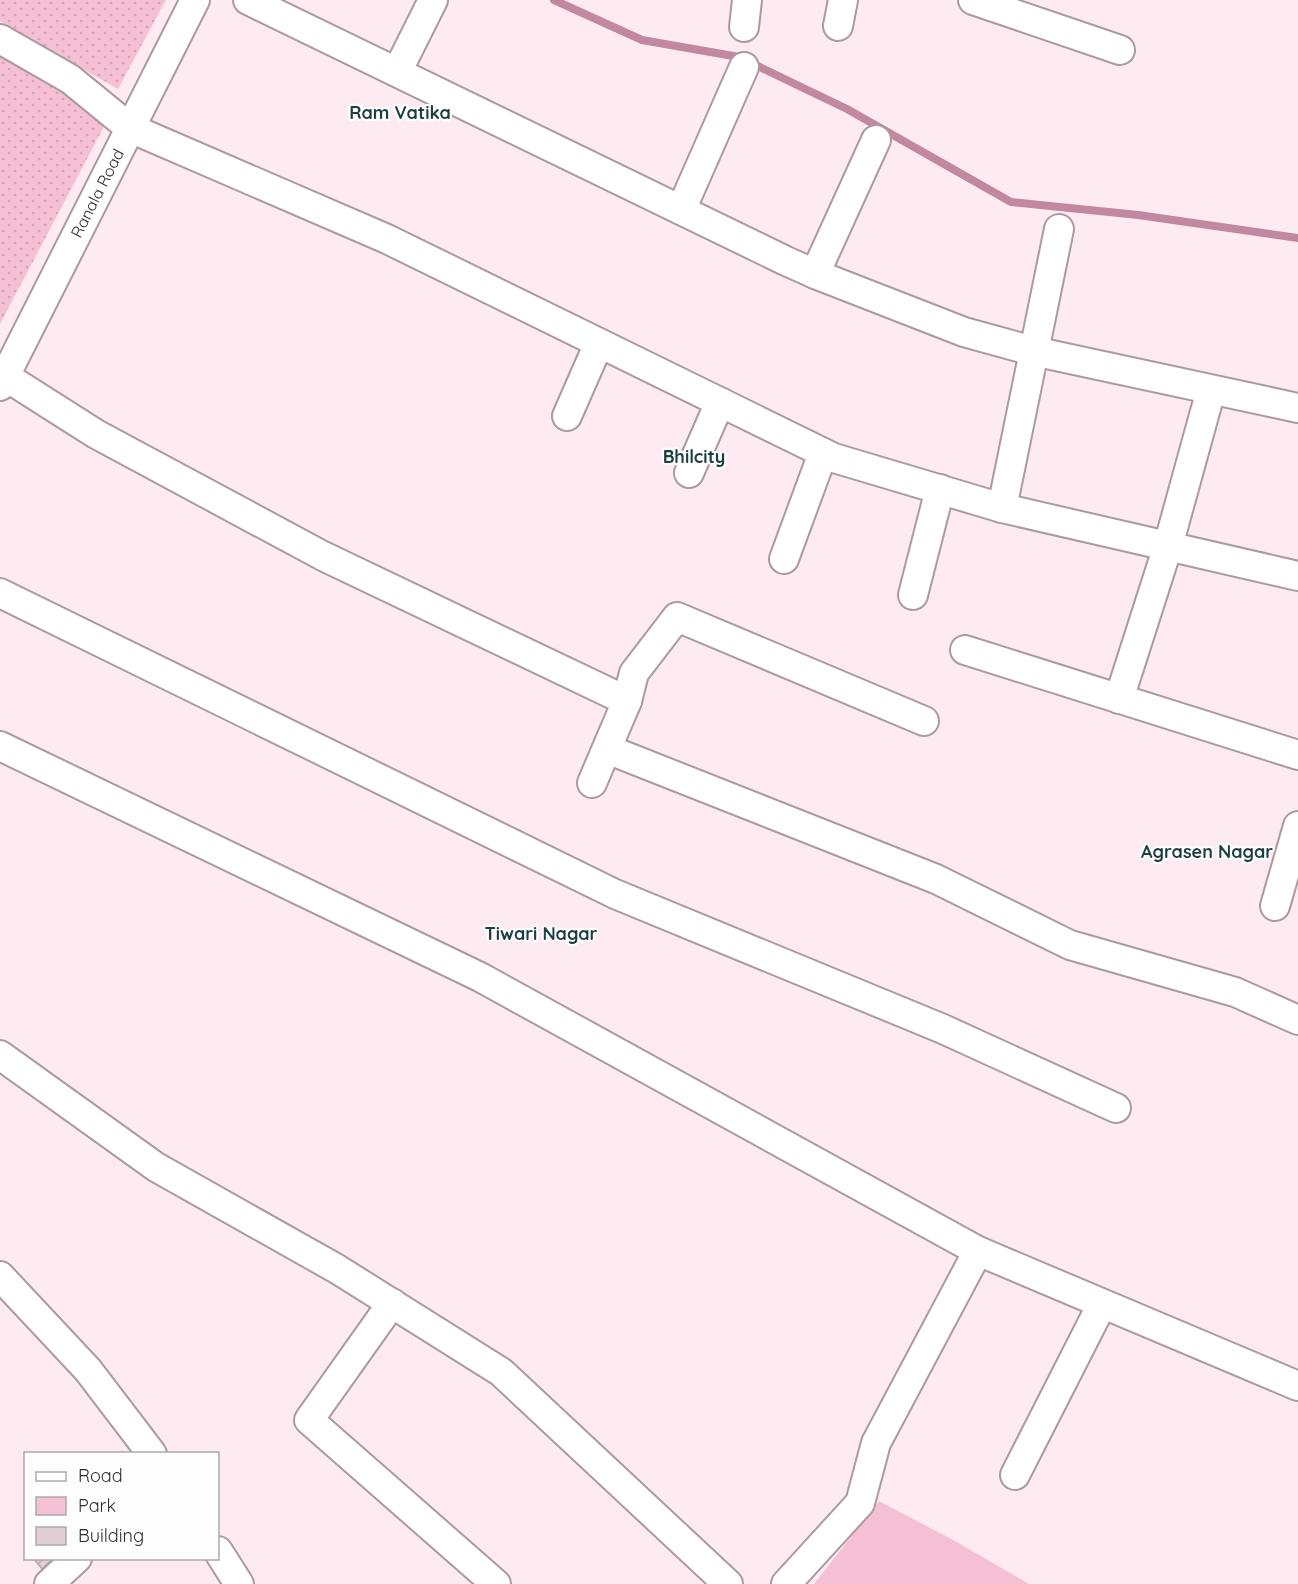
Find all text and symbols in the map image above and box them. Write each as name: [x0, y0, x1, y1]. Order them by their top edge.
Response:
district label: Ram Vatika: [349, 101, 451, 124]
street label: Ranala Road: [66, 145, 128, 241]
district label: Bhilcity: [663, 445, 725, 468]
district label: Agrasen Nagar: [1141, 840, 1273, 863]
district label: Tiwari Nagar: [485, 922, 598, 945]
legend: [24, 1452, 219, 1560]
text: Road: [78, 1464, 123, 1487]
text: Park: [78, 1494, 116, 1517]
text: Building: [78, 1524, 144, 1547]

